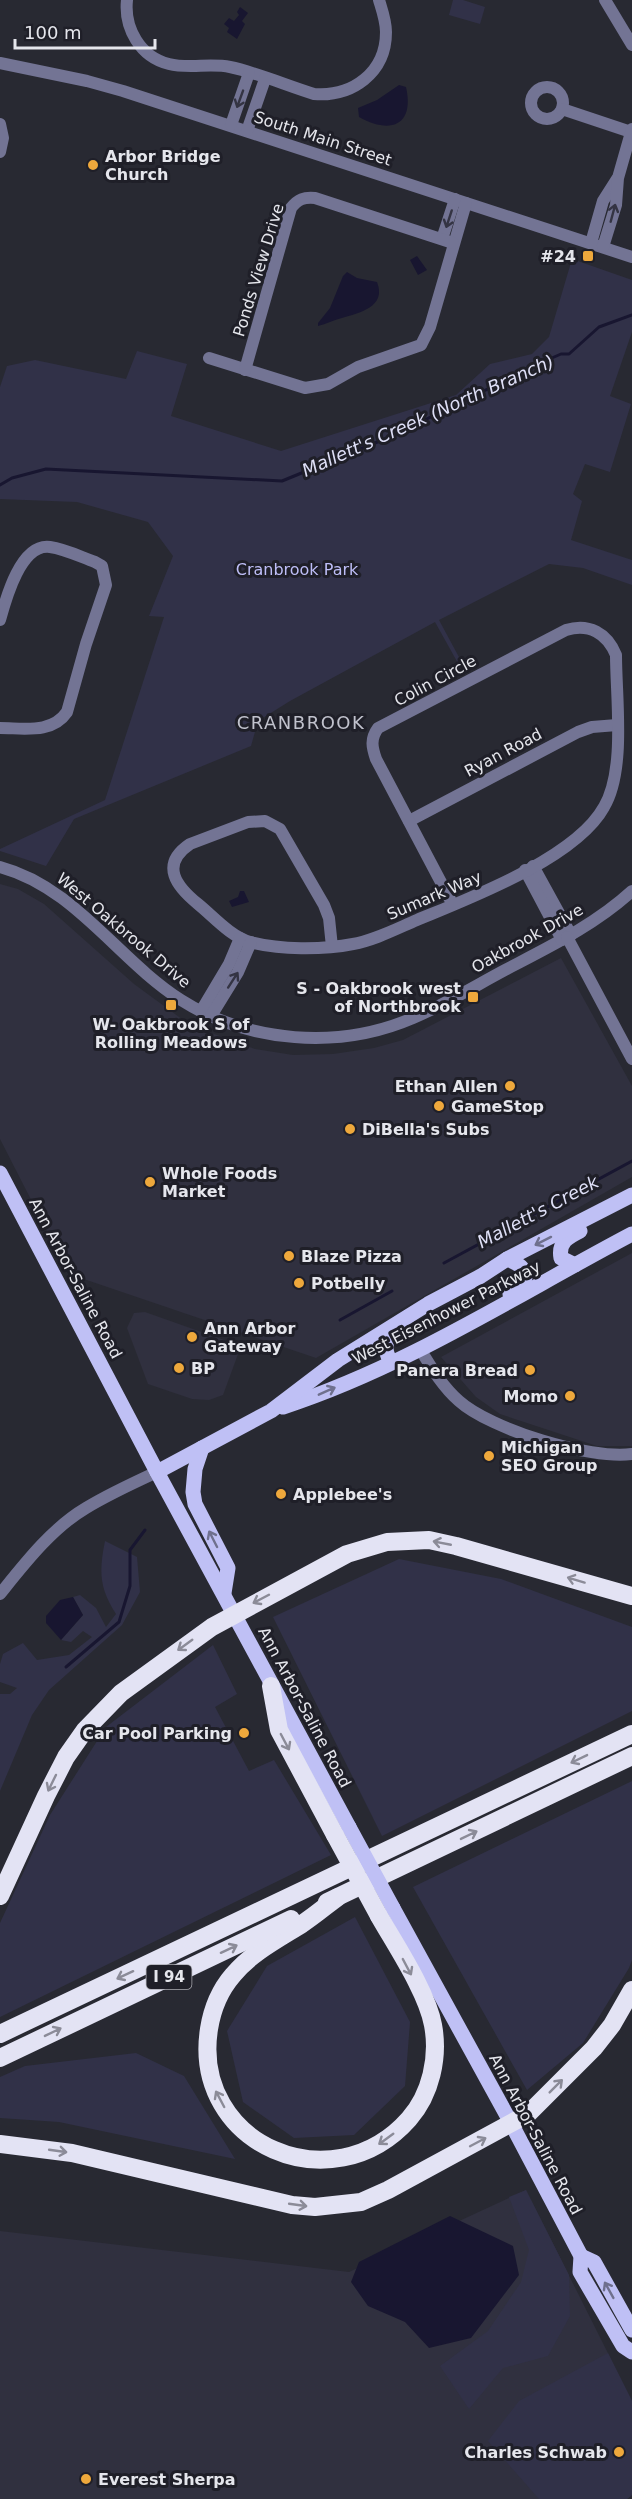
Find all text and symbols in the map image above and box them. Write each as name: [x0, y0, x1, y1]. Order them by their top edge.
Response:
scale bar: [15, 12, 154, 50]
text: 100 m: [24, 22, 82, 43]
one-way arrow: [233, 89, 244, 108]
street label: South Main Street: [252, 107, 394, 170]
place label: Arbor Bridge Church: [105, 147, 221, 184]
marker: Arbor Bridge Church: [86, 158, 100, 172]
street label: Ponds View Drive: [229, 201, 288, 339]
one-way arrow: [608, 204, 619, 223]
one-way arrow: [442, 209, 453, 228]
place label: #24: [540, 247, 576, 266]
marker: #24: [581, 249, 595, 263]
water label: Mallett's Creek (North Branch): [299, 350, 557, 481]
park label: Cranbrook Park: [236, 560, 359, 579]
street label: Colin Circle: [391, 651, 479, 710]
district label: CRANBROOK: [237, 712, 365, 733]
street label: Ryan Road: [461, 724, 545, 781]
street label: Sumark Way: [384, 867, 484, 924]
street label: West Oakbrook Drive: [53, 869, 195, 992]
street label: Oakbrook Drive: [468, 900, 586, 977]
one-way arrow: [227, 972, 239, 989]
place label: S - Oakbrook west of Northbrook: [296, 979, 461, 1016]
marker: S - Oakbrook west of Northbrook: [466, 990, 480, 1004]
marker: W- Oakbrook S of Rolling Meadows: [164, 998, 178, 1012]
place label: W- Oakbrook S of Rolling Meadows: [93, 1015, 250, 1052]
place label: Ethan Allen: [395, 1077, 498, 1096]
marker: Ethan Allen: [503, 1079, 517, 1093]
place label: GameStop: [451, 1097, 544, 1116]
marker: GameStop: [432, 1099, 446, 1113]
place label: DiBella's Subs: [362, 1120, 489, 1139]
marker: DiBella's Subs: [343, 1122, 357, 1136]
place label: Whole Foods Market: [162, 1164, 277, 1201]
water label: Mallett's Creek: [474, 1170, 603, 1252]
marker: Whole Foods Market: [143, 1175, 157, 1189]
street label: Ann Arbor-Saline Road: [25, 1195, 126, 1362]
one-way arrow: [534, 1236, 552, 1247]
place label: Blaze Pizza: [301, 1247, 402, 1266]
marker: Blaze Pizza: [282, 1249, 296, 1263]
street label: West Eisenhower Parkway: [349, 1257, 544, 1368]
place label: Potbelly: [311, 1274, 386, 1293]
marker: Potbelly: [292, 1276, 306, 1290]
place label: Ann Arbor Gateway: [204, 1319, 295, 1356]
marker: Ann Arbor Gateway: [185, 1330, 199, 1344]
place label: BP: [191, 1359, 215, 1378]
marker: BP: [172, 1361, 186, 1375]
place label: Panera Bread: [396, 1361, 518, 1380]
marker: Panera Bread: [523, 1363, 537, 1377]
one-way arrow: [317, 1385, 335, 1397]
place label: Momo: [503, 1387, 558, 1406]
marker: Momo: [563, 1389, 577, 1403]
place label: Michigan SEO Group: [501, 1438, 597, 1475]
marker: Michigan SEO Group: [482, 1449, 496, 1463]
place label: Applebee's: [293, 1485, 392, 1504]
marker: Applebee's: [274, 1487, 288, 1501]
one-way arrow: [207, 1530, 218, 1548]
one-way arrow: [433, 1537, 453, 1548]
one-way arrow: [566, 1574, 585, 1585]
one-way arrow: [252, 1594, 270, 1605]
street label: Ann Arbor-Saline Road: [254, 1624, 355, 1791]
one-way arrow: [178, 1639, 194, 1651]
place label: Car Pool Parking: [82, 1724, 232, 1743]
marker: Car Pool Parking: [237, 1726, 251, 1740]
one-way arrow: [279, 1733, 291, 1750]
one-way arrow: [571, 1753, 589, 1765]
one-way arrow: [45, 1774, 57, 1792]
one-way arrow: [459, 1829, 477, 1841]
one-way arrow: [219, 1942, 237, 1954]
one-way arrow: [401, 1958, 413, 1975]
road number: I 94: [146, 1965, 192, 1989]
one-way arrow: [116, 1970, 134, 1981]
one-way arrow: [43, 2026, 61, 2038]
street label: Ann Arbor-Saline Road: [485, 2051, 586, 2218]
one-way arrow: [549, 2079, 564, 2094]
one-way arrow: [214, 2090, 226, 2108]
one-way arrow: [379, 2133, 395, 2146]
one-way arrow: [469, 2136, 486, 2148]
one-way arrow: [48, 2146, 68, 2157]
one-way arrow: [288, 2200, 307, 2211]
one-way arrow: [603, 2282, 615, 2299]
place label: Charles Schwab: [464, 2443, 607, 2462]
marker: Charles Schwab: [612, 2445, 626, 2459]
place label: Everest Sherpa: [98, 2470, 236, 2489]
marker: Everest Sherpa: [79, 2472, 93, 2486]

